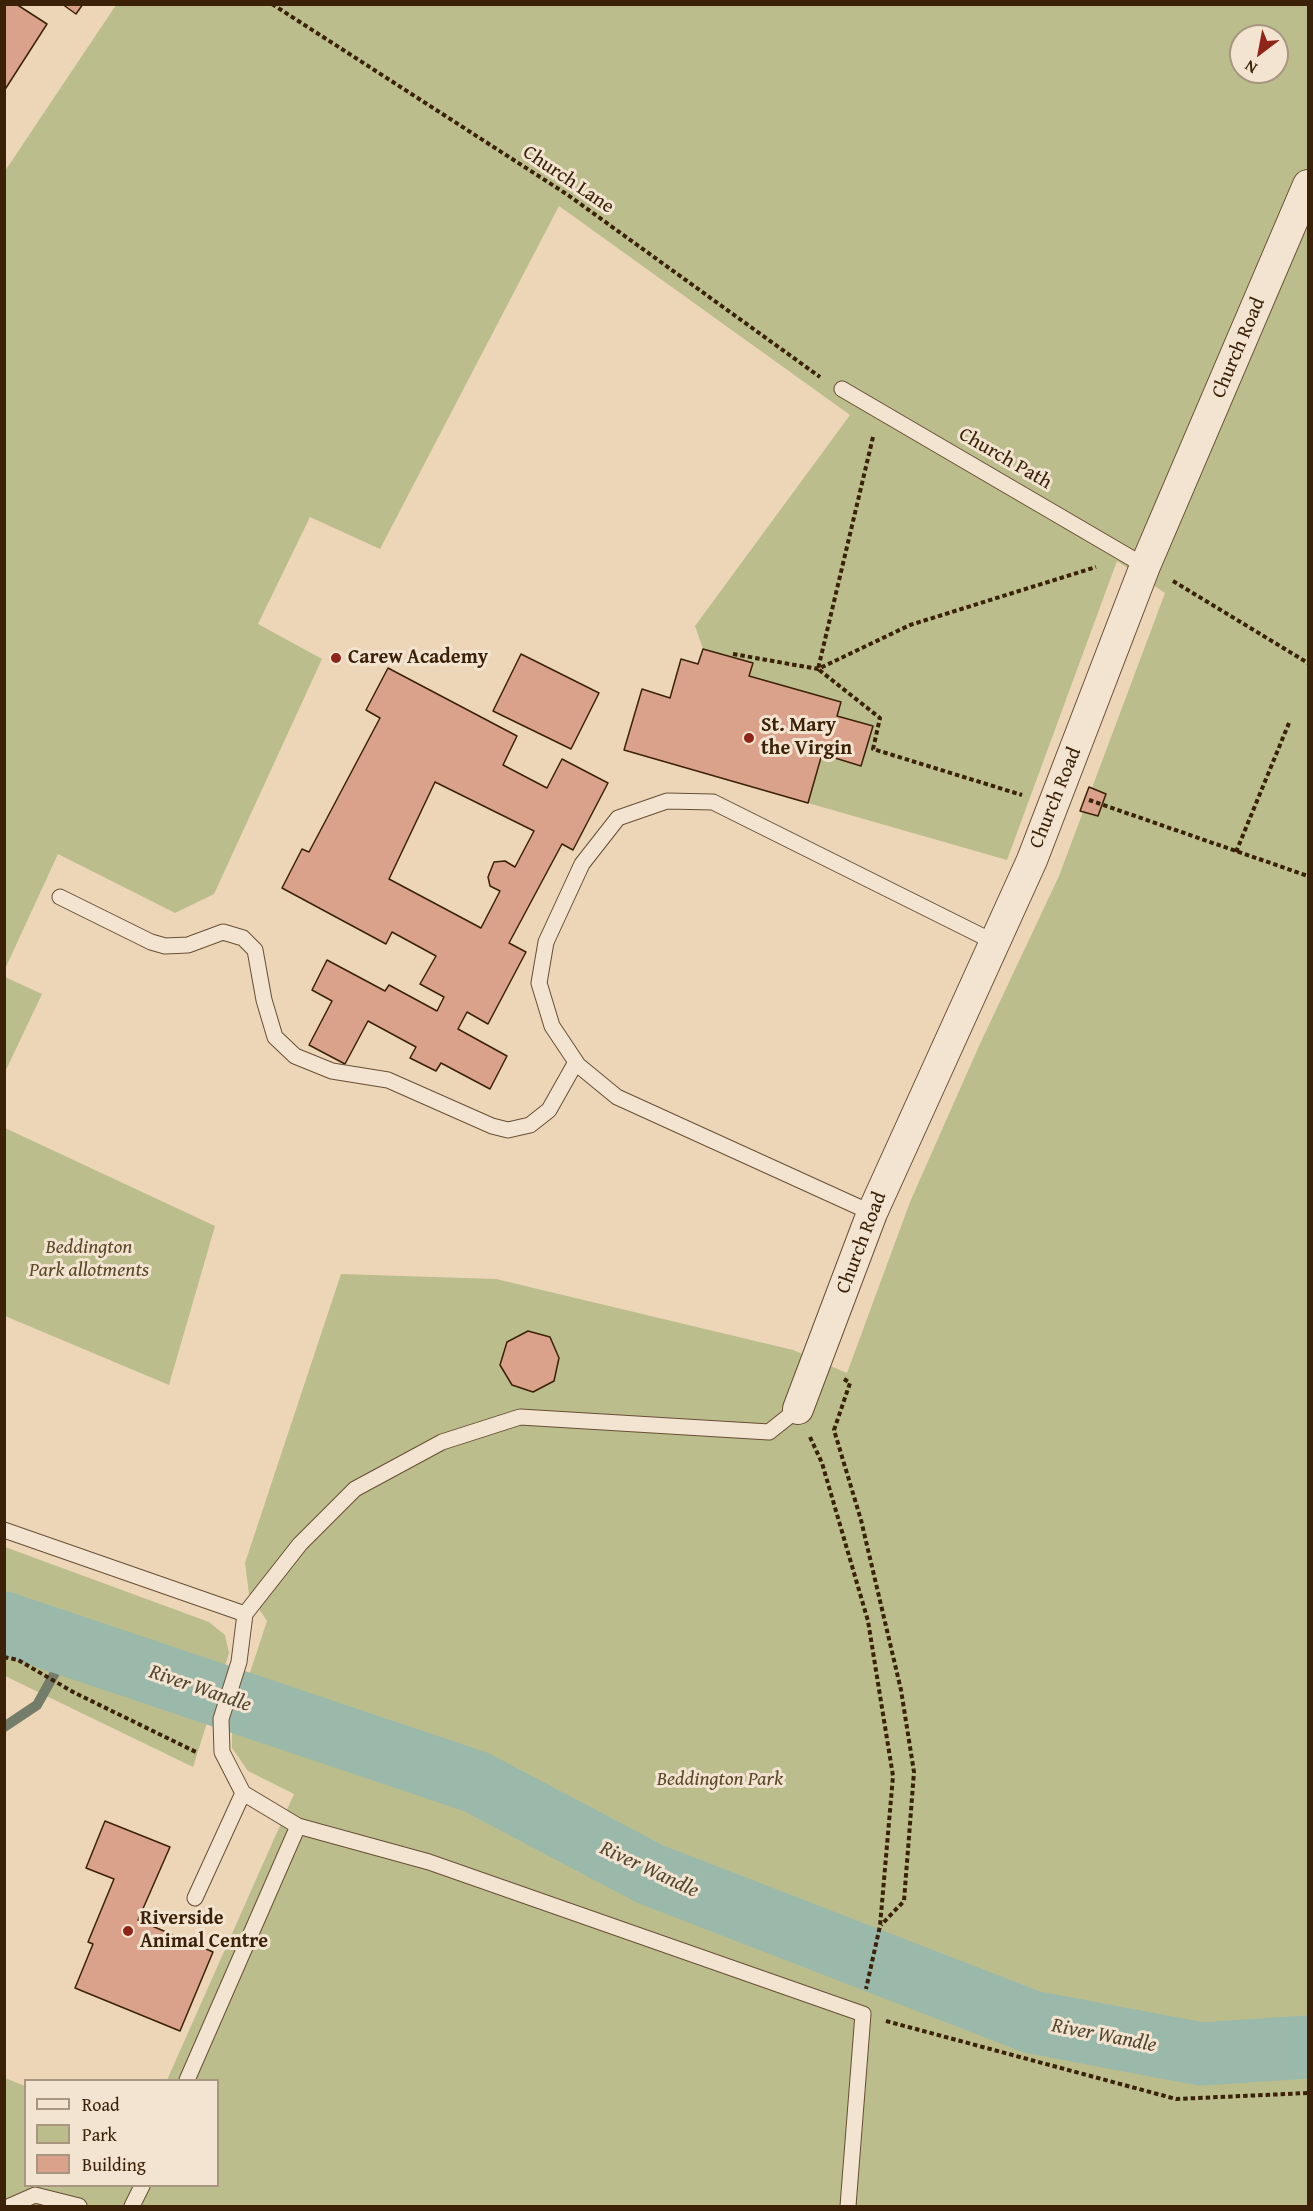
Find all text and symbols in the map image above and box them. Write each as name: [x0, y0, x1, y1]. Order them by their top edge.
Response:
north arrow: [1229, 24, 1289, 84]
text: N: [1240, 55, 1261, 81]
street label: Church Lane: [518, 141, 618, 219]
street label: Church Road: [1207, 294, 1271, 402]
street label: Church Path: [954, 423, 1056, 495]
place label: Carew Academy: [348, 646, 488, 670]
marker: Carew Academy: [329, 651, 343, 665]
place label: St. Mary the Virgin: [761, 714, 852, 761]
marker: St. Mary the Virgin: [742, 731, 756, 745]
street label: Church Road: [1025, 744, 1087, 852]
street label: Church Road: [832, 1189, 892, 1297]
park label: Beddington Park allotments: [29, 1236, 149, 1283]
water label: River Wandle: [146, 1660, 254, 1718]
park label: Beddington Park: [657, 1768, 783, 1792]
water label: River Wandle: [596, 1836, 702, 1904]
place label: Riverside Animal Centre: [140, 1907, 268, 1954]
marker: Riverside Animal Centre: [121, 1924, 135, 1938]
water label: River Wandle: [1049, 2013, 1159, 2059]
legend: [24, 2079, 219, 2187]
text: Road: [82, 2091, 120, 2118]
text: Park: [82, 2121, 117, 2148]
text: Building: [82, 2151, 146, 2178]

